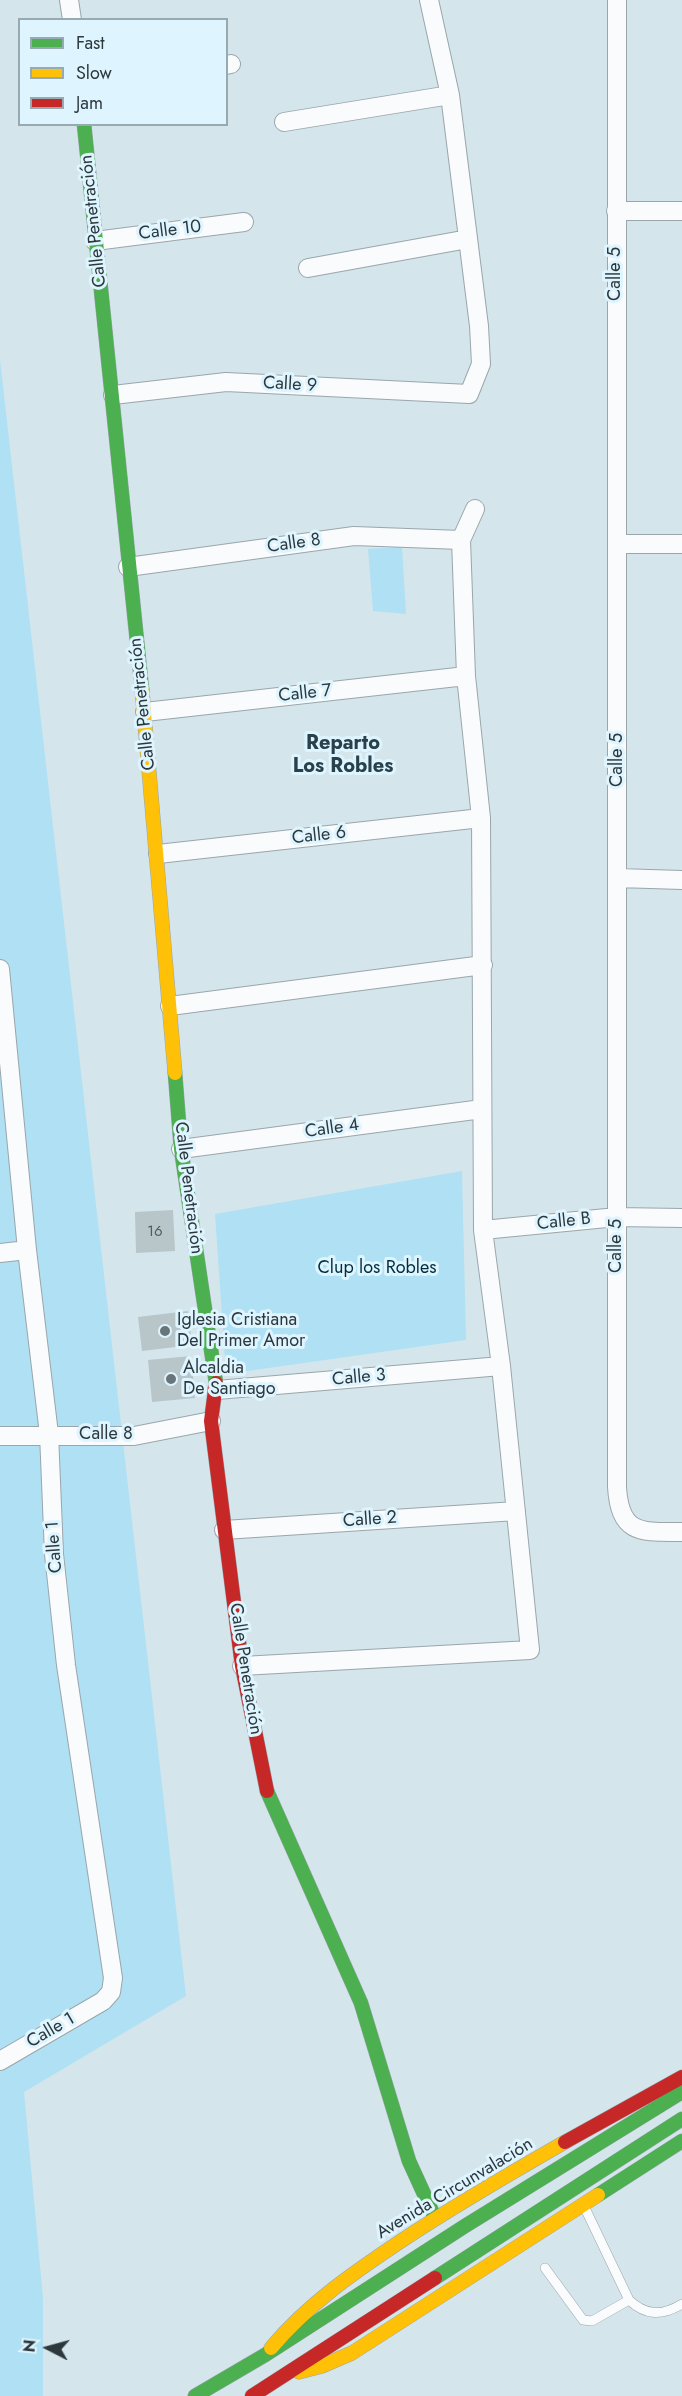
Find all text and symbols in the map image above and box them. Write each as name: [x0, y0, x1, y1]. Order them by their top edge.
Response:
legend: [18, 18, 228, 126]
text: Fast: [76, 30, 105, 56]
text: Slow: [76, 60, 112, 86]
text: Jam: [76, 90, 103, 116]
street label: Calle Penetración: [76, 154, 112, 288]
street label: Calle 10: [137, 216, 203, 246]
street label: Calle 5: [605, 247, 627, 301]
street label: Calle 9: [262, 373, 318, 397]
street label: Calle 8: [266, 530, 322, 558]
street label: Calle Penetración: [125, 637, 161, 771]
street label: Calle 7: [277, 680, 333, 708]
district label: Reparto Los Robles: [293, 732, 393, 779]
street label: Calle 5: [607, 733, 629, 787]
street label: Calle 6: [291, 822, 347, 850]
street label: Calle 4: [304, 1115, 360, 1143]
street label: Calle Penetración: [169, 1121, 207, 1255]
street label: Calle B: [536, 1208, 592, 1236]
street label: Calle 5: [606, 1219, 628, 1273]
house number: 16: [147, 1223, 163, 1241]
park label: Clup los Robles: [317, 1258, 437, 1280]
place label: Iglesia Cristiana Del Primer Amor: [177, 1310, 305, 1352]
marker: Iglesia Cristiana Del Primer Amor: [158, 1324, 172, 1338]
place label: Alcaldia De Santiago: [183, 1358, 276, 1400]
street label: Calle 3: [331, 1365, 387, 1391]
marker: Alcaldia De Santiago: [164, 1372, 178, 1386]
street label: Calle 8: [79, 1424, 133, 1446]
street label: Calle 2: [342, 1507, 398, 1533]
street label: Calle 1: [42, 1520, 68, 1574]
street label: Calle Penetración: [224, 1602, 266, 1736]
street label: Calle 1: [23, 2009, 79, 2053]
street label: Avenida Circunvalación: [373, 2134, 537, 2244]
north arrow: [18, 2318, 78, 2378]
text: N: [17, 2339, 42, 2354]

